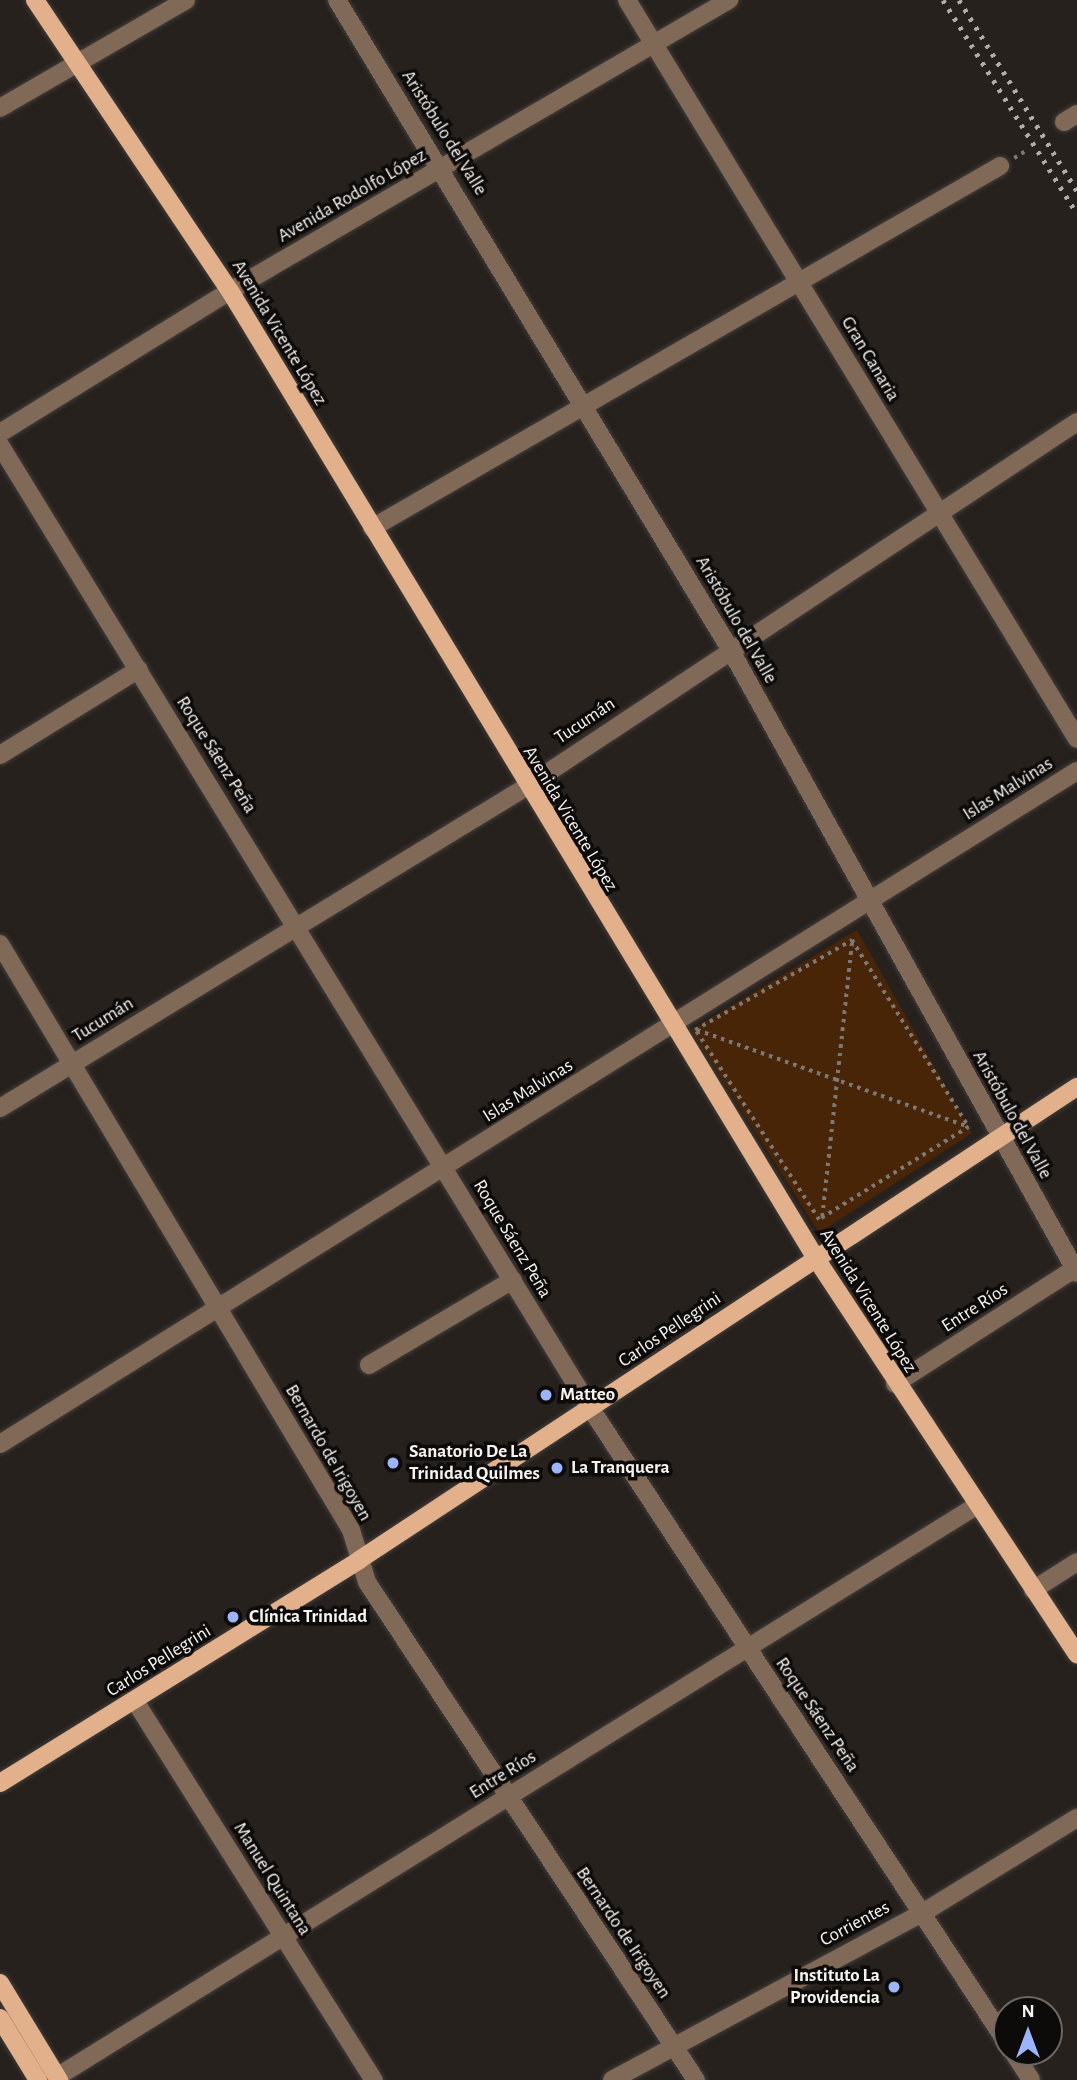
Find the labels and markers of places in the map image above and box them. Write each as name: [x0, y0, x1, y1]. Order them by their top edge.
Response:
place label: Matteo: [560, 1384, 615, 1406]
marker: Matteo: [538, 1387, 554, 1403]
place label: Sanatorio De La Trinidad Quilmes: [409, 1441, 540, 1485]
marker: Sanatorio De La Trinidad Quilmes: [383, 1453, 403, 1473]
place label: La Tranquera: [571, 1457, 670, 1479]
marker: La Tranquera: [549, 1460, 565, 1476]
place label: Clínica Trinidad: [249, 1606, 367, 1628]
marker: Clínica Trinidad: [223, 1607, 243, 1627]
place label: Instituto La Providencia: [790, 1965, 880, 2009]
marker: Instituto La Providencia: [886, 1979, 902, 1995]

